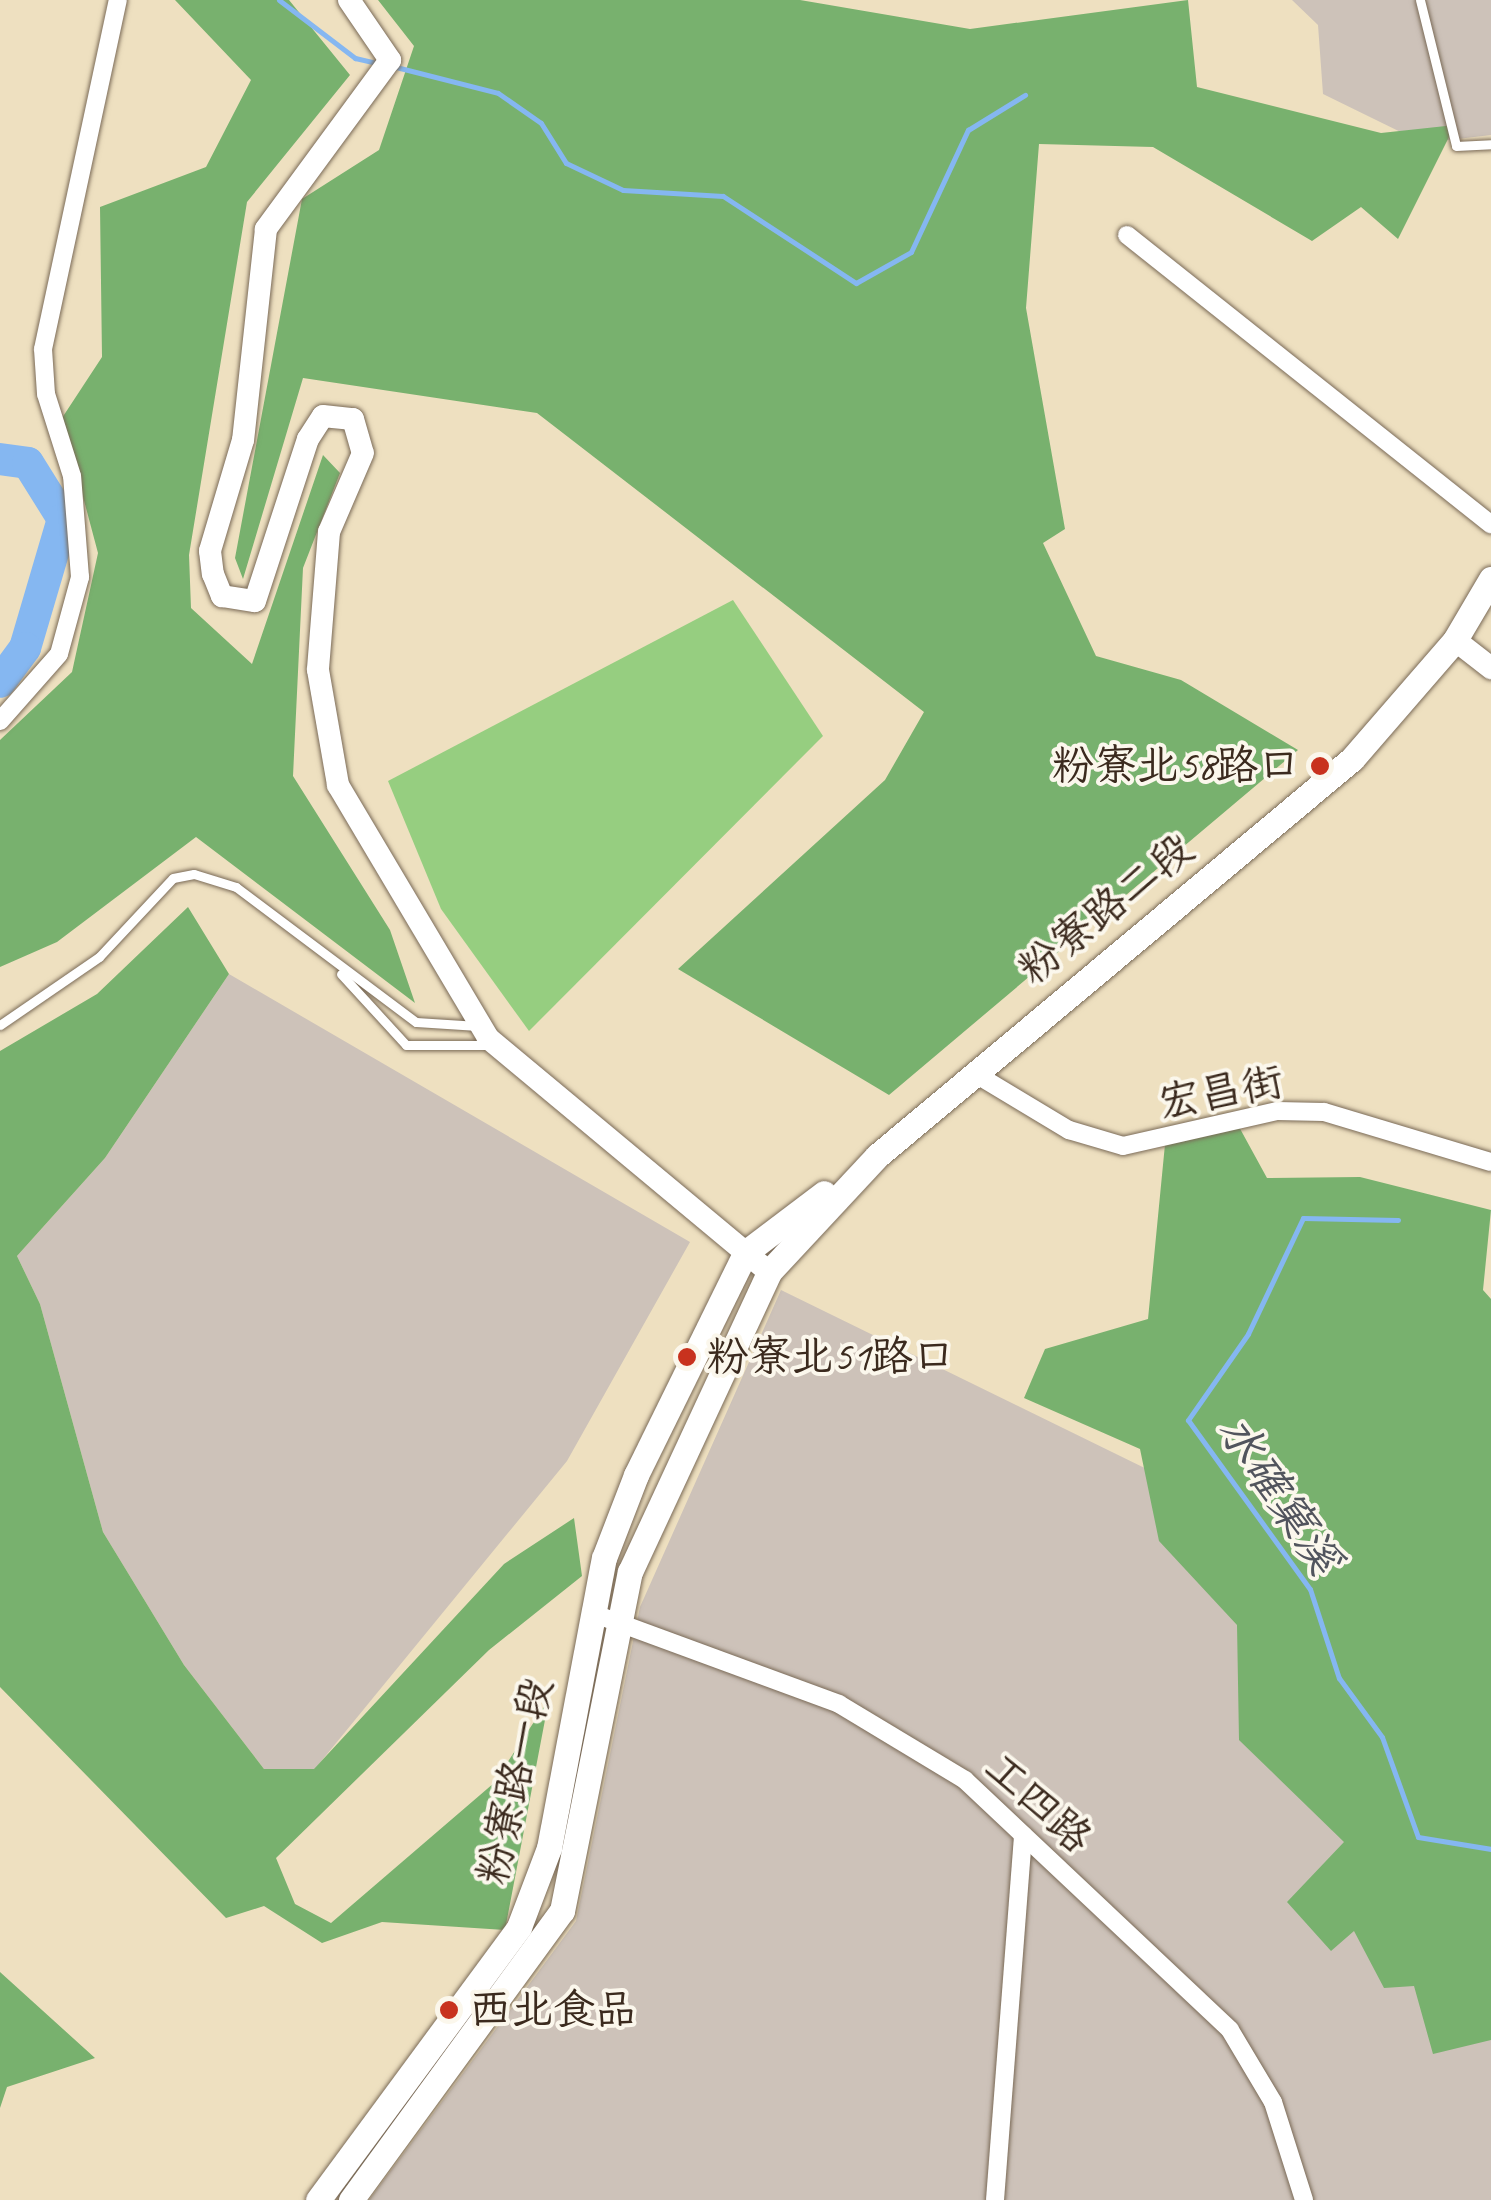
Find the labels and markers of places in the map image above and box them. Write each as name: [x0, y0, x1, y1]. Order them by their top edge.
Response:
place label: 粉寮北58路口: [1052, 741, 1300, 791]
marker: 粉寮北58路口: [1309, 755, 1331, 777]
place label: 粉寮北51路口: [707, 1332, 955, 1382]
marker: 粉寮北51路口: [676, 1346, 698, 1368]
place label: 西北食品: [469, 1985, 637, 2035]
marker: 西北食品: [438, 1999, 460, 2021]

